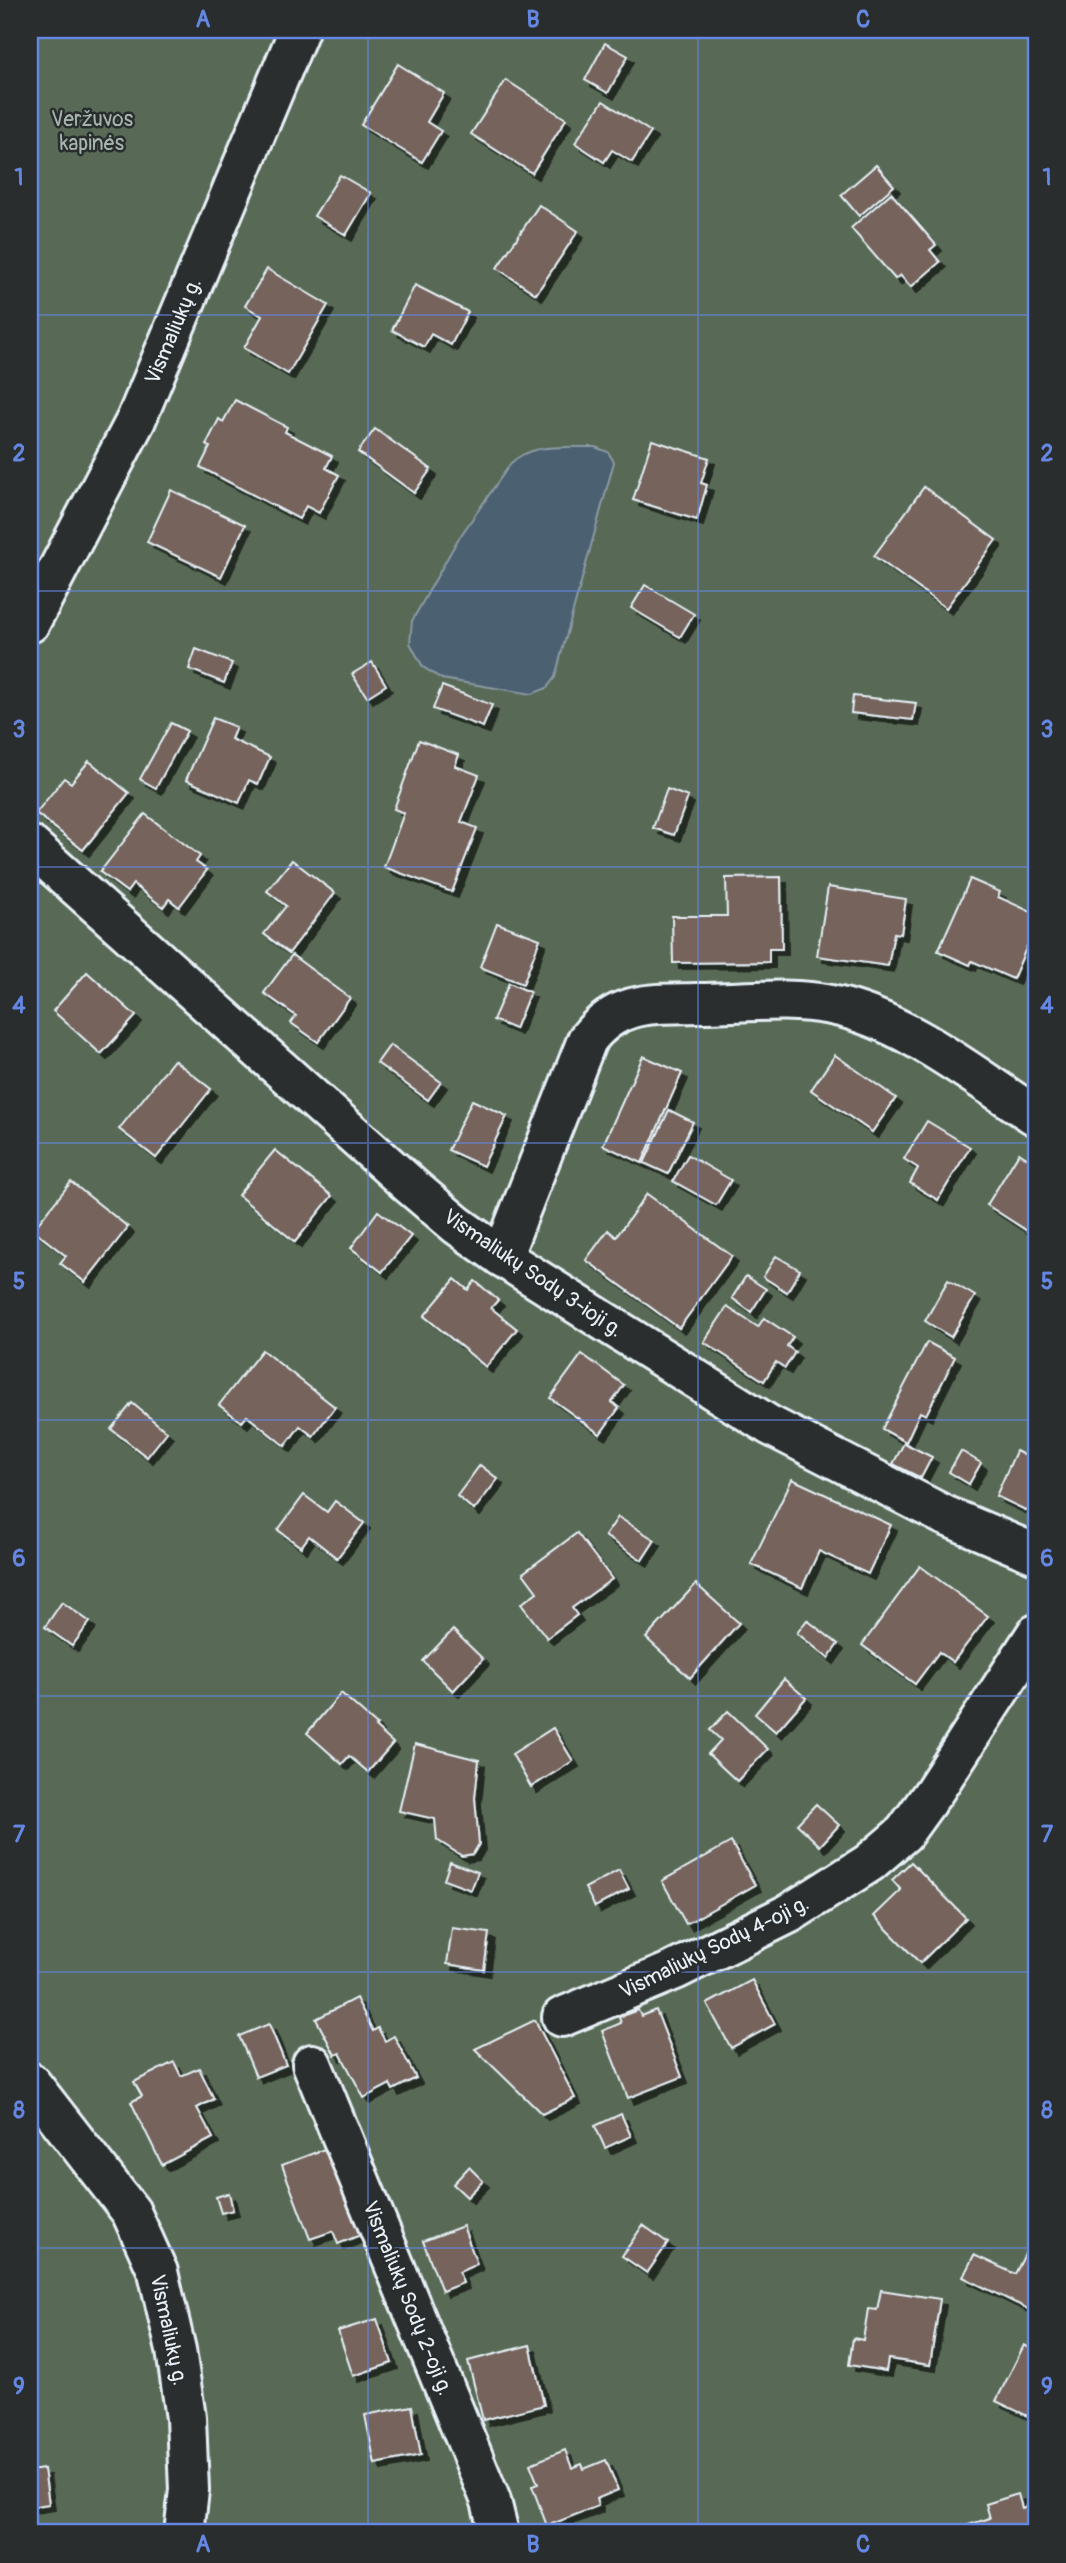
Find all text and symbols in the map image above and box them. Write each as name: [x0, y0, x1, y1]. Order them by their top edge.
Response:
text: A: [196, 5, 211, 34]
text: B: [526, 5, 540, 34]
text: C: [856, 5, 870, 34]
park label: Veržuvos kapinės: [51, 106, 134, 157]
text: 1: [15, 163, 24, 192]
text: 1: [1043, 163, 1052, 192]
street label: Vismaliukų g.: [139, 274, 208, 388]
text: 2: [13, 439, 26, 468]
text: 2: [1041, 439, 1054, 468]
text: 3: [13, 715, 25, 744]
text: 3: [1041, 715, 1053, 744]
text: 4: [12, 991, 26, 1020]
text: 4: [1040, 991, 1054, 1020]
street label: Vismaliukų Sodų 3-ioji g.: [438, 1203, 628, 1344]
text: 5: [13, 1267, 25, 1296]
text: 5: [1041, 1267, 1053, 1296]
text: 6: [12, 1544, 26, 1573]
text: 6: [1040, 1544, 1054, 1573]
text: 7: [13, 1820, 26, 1849]
text: 7: [1041, 1820, 1054, 1849]
street label: Vismaliukų Sodų 4-oji g.: [615, 1890, 813, 2005]
text: 8: [13, 2096, 25, 2125]
text: 8: [1041, 2096, 1053, 2125]
street label: Vismaliukų Sodų 2-oji g.: [356, 2197, 459, 2399]
street label: Vismaliukų g.: [144, 2272, 193, 2388]
text: 9: [13, 2372, 25, 2401]
text: 9: [1041, 2372, 1053, 2401]
text: A: [196, 2530, 211, 2559]
text: B: [526, 2530, 540, 2559]
text: C: [856, 2530, 870, 2559]

